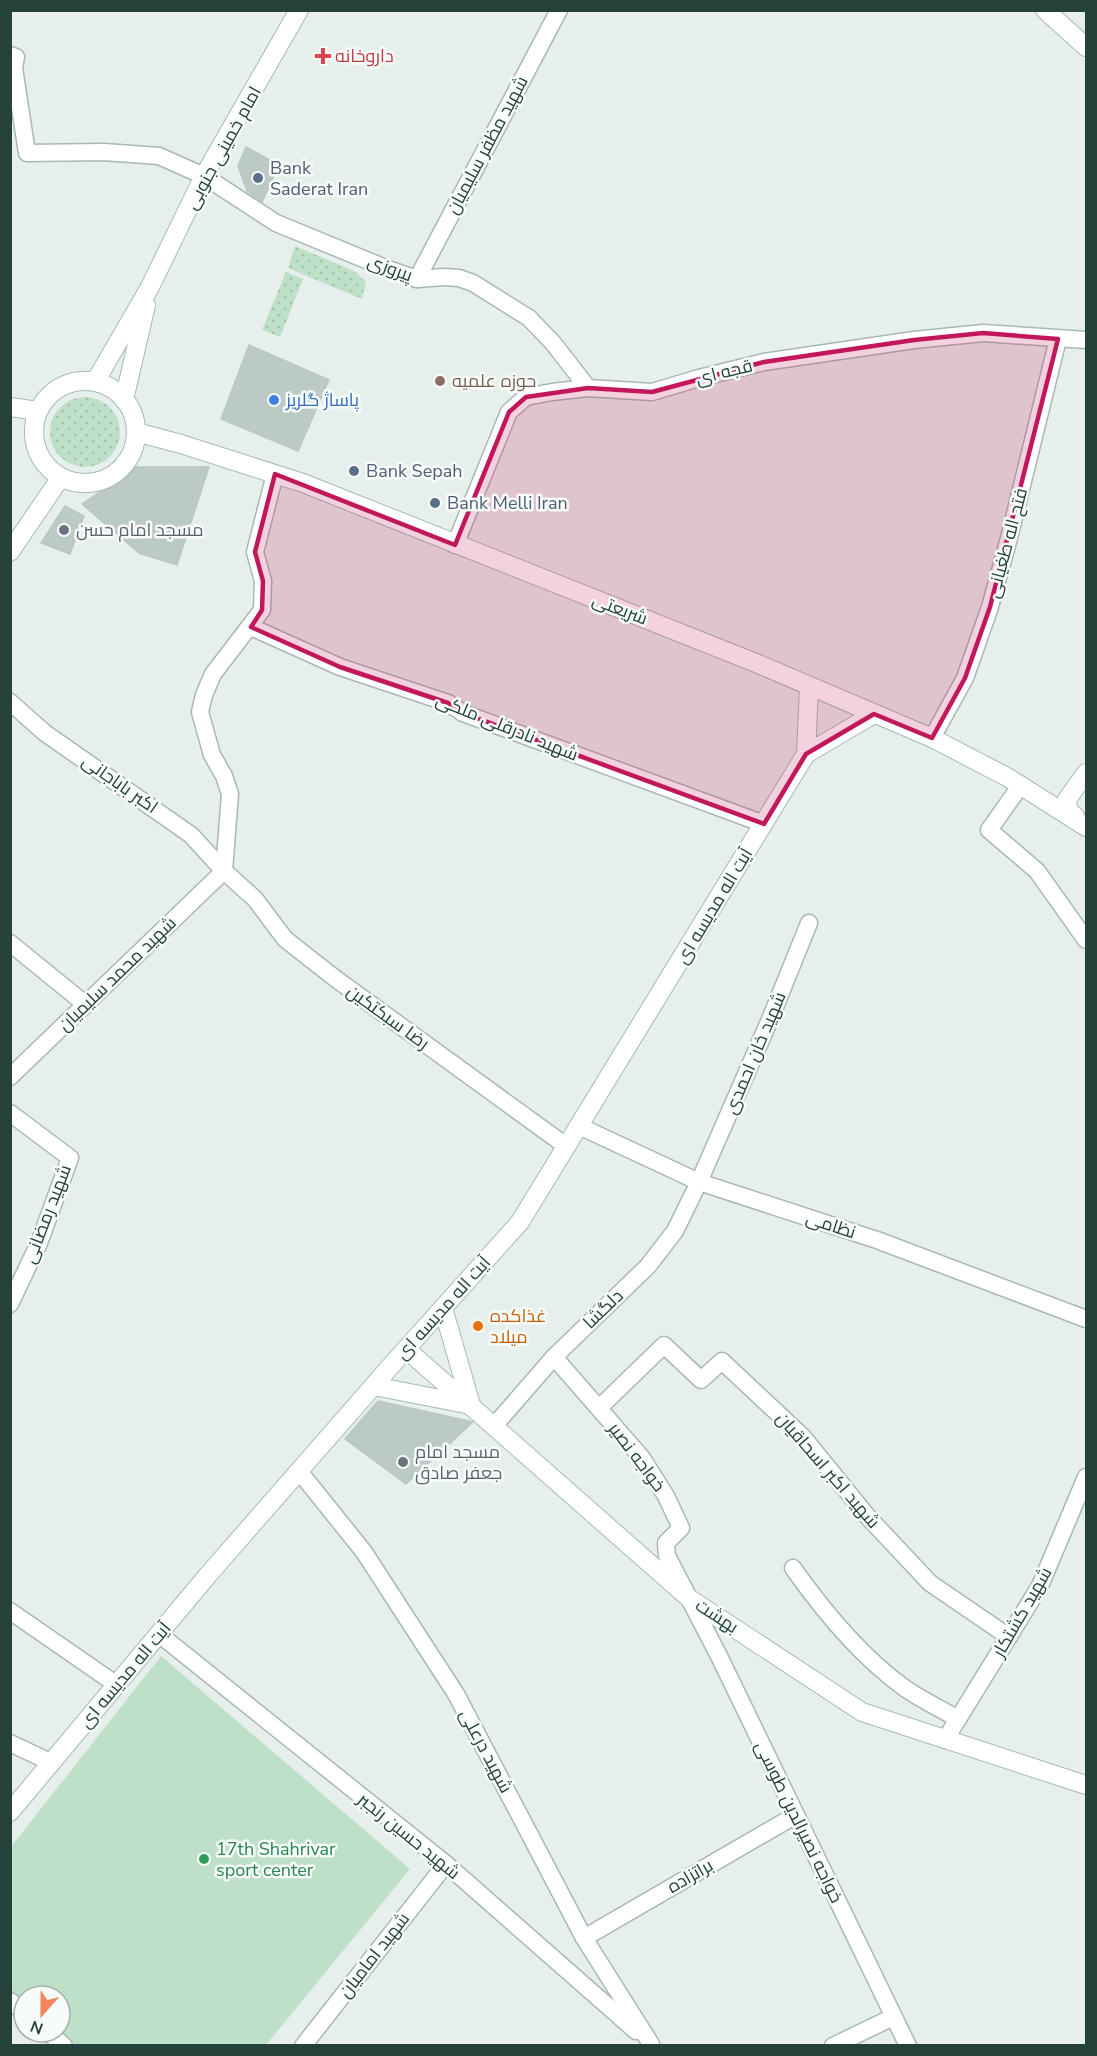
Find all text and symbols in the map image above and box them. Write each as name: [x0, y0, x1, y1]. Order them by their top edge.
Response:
place label: داروخانه: [335, 44, 394, 68]
marker: داروخانه: [316, 49, 330, 63]
street label: شهید مظفر سلیمیان: [440, 72, 534, 218]
street label: امام خمینی جنوبی: [179, 82, 267, 214]
place label: Bank Saderat Iran: [270, 156, 368, 201]
marker: Bank Saderat Iran: [251, 171, 265, 185]
street label: پیروزی: [364, 249, 416, 287]
street label: قجه ای: [693, 353, 755, 391]
place label: حوزه علمیه: [452, 369, 536, 393]
marker: حوزه علمیه: [433, 374, 447, 388]
place label: پاساژ گلریز: [285, 388, 359, 412]
marker: پاساژ گلریز: [267, 393, 281, 407]
place label: Bank Sepah: [366, 459, 462, 483]
marker: Bank Sepah: [347, 464, 361, 478]
street label: فتح اله طغیانی: [981, 485, 1033, 601]
place label: Bank Melli Iran: [447, 491, 568, 515]
marker: Bank Melli Iran: [428, 496, 442, 510]
place label: مسجد امام حسن: [76, 518, 203, 542]
marker: مسجد امام حسن: [57, 523, 71, 537]
street label: شریعتی: [589, 588, 651, 630]
street label: شهید نادرقلی ملکی: [432, 687, 582, 767]
street label: اکبر باباجانی: [77, 749, 163, 819]
street label: آیت اله مدیسه ای: [670, 843, 758, 968]
street label: شهید محمد سلیمیان: [53, 911, 181, 1037]
street label: رضا سبکتکین: [342, 979, 434, 1055]
street label: شهید خان احمدی: [718, 988, 792, 1118]
street label: شهید رمضانی: [17, 1161, 77, 1267]
street label: نظامی: [803, 1206, 859, 1244]
street label: آیت اله مدیسه ای: [390, 1251, 496, 1365]
street label: دلگشا: [578, 1284, 628, 1334]
place label: غذاکده میلاد: [490, 1304, 547, 1349]
marker: غذاکده میلاد: [471, 1319, 485, 1333]
street label: شهید اکبر اسحاقیان: [771, 1407, 885, 1533]
street label: خواجه نصیر: [602, 1417, 671, 1497]
place label: مسجد امام جعفر صادق: [415, 1440, 502, 1485]
marker: مسجد امام جعفر صادق: [396, 1455, 410, 1469]
street label: شهید کشتکار: [986, 1563, 1057, 1662]
street label: بهشت: [691, 1593, 743, 1639]
street label: آیت اله مدیسه ای: [74, 1617, 176, 1733]
street label: شهید درعلی: [454, 1705, 518, 1797]
street label: خواجه نصیرالدین طوسی: [749, 1737, 849, 1907]
street label: شهید حسین رنجبر: [352, 1787, 465, 1885]
place label: 17th Shahrivar sport center: [216, 1837, 336, 1882]
marker: 17th Shahrivar sport center: [197, 1852, 211, 1866]
street label: براتزاده: [663, 1853, 717, 1899]
street label: شهید امامیان: [333, 1907, 415, 2003]
north arrow: [12, 1984, 72, 2044]
text: N: [27, 2015, 47, 2039]

